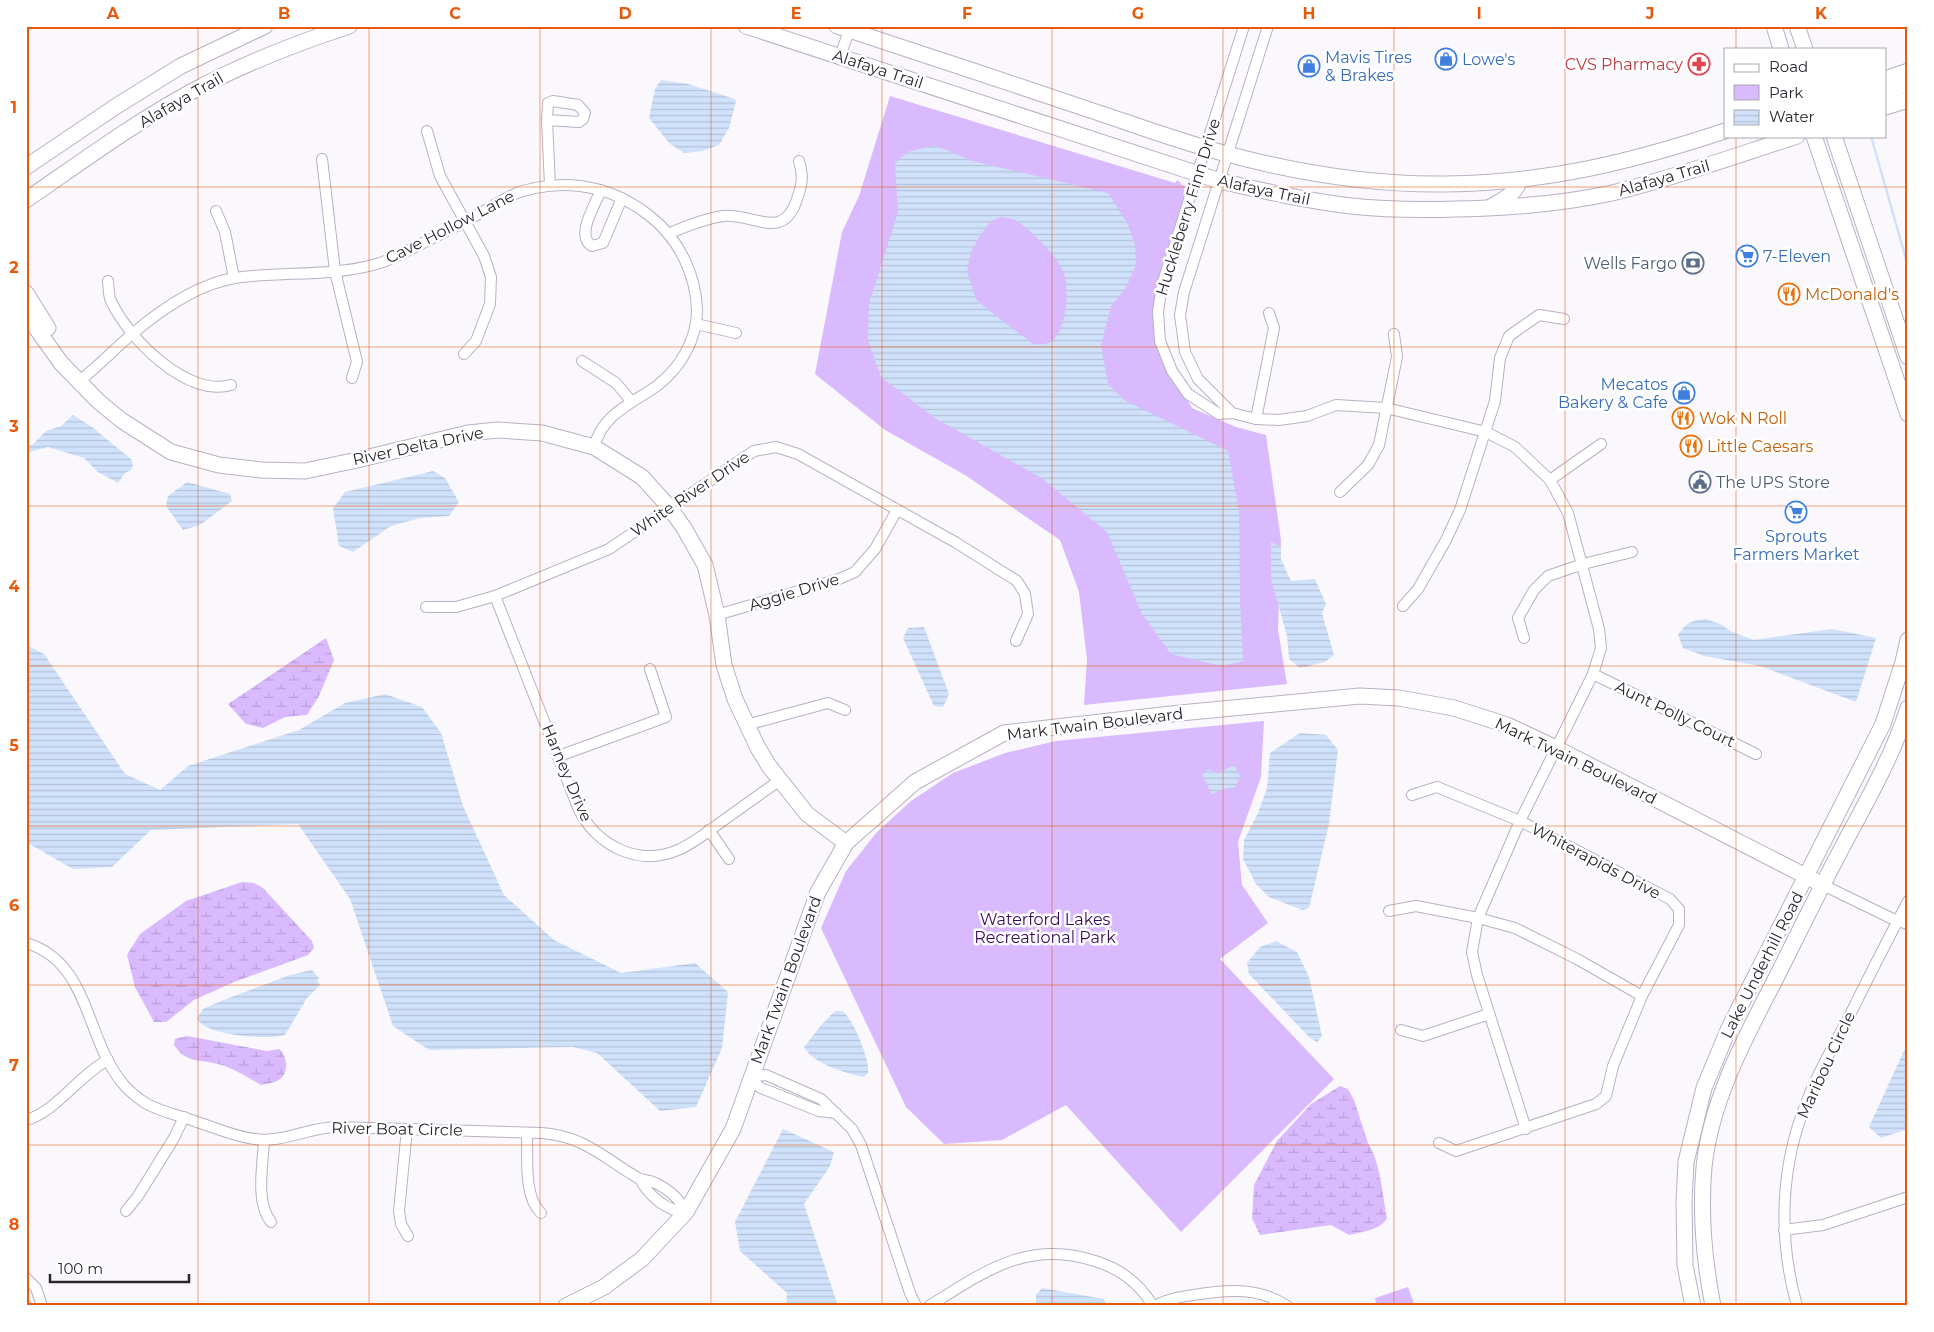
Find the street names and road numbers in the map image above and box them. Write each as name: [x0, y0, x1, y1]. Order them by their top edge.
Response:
street label: Alafaya Trail: [830, 45, 926, 93]
street label: Alafaya Trail: [135, 68, 227, 132]
street label: Huckleberry Finn Drive: [1152, 116, 1224, 298]
street label: Alafaya Trail: [1616, 156, 1712, 200]
street label: Alafaya Trail: [1216, 171, 1312, 209]
street label: Cave Hollow Lane: [382, 186, 518, 268]
street label: River Delta Drive: [351, 423, 485, 469]
street label: White River Drive: [627, 447, 753, 541]
street label: Aggie Drive: [747, 569, 841, 615]
street label: Aunt Polly Court: [1612, 677, 1739, 752]
street label: Mark Twain Boulevard: [1006, 704, 1184, 744]
street label: Mark Twain Boulevard: [1492, 714, 1660, 808]
street label: Harney Drive: [538, 721, 596, 825]
street label: Whiterapids Drive: [1528, 819, 1664, 903]
street label: Lake Underhill Road: [1717, 889, 1807, 1041]
street label: Mark Twain Boulevard: [747, 893, 825, 1067]
street label: Maribou Circle: [1793, 1008, 1859, 1122]
street label: River Boat Circle: [331, 1118, 463, 1140]

